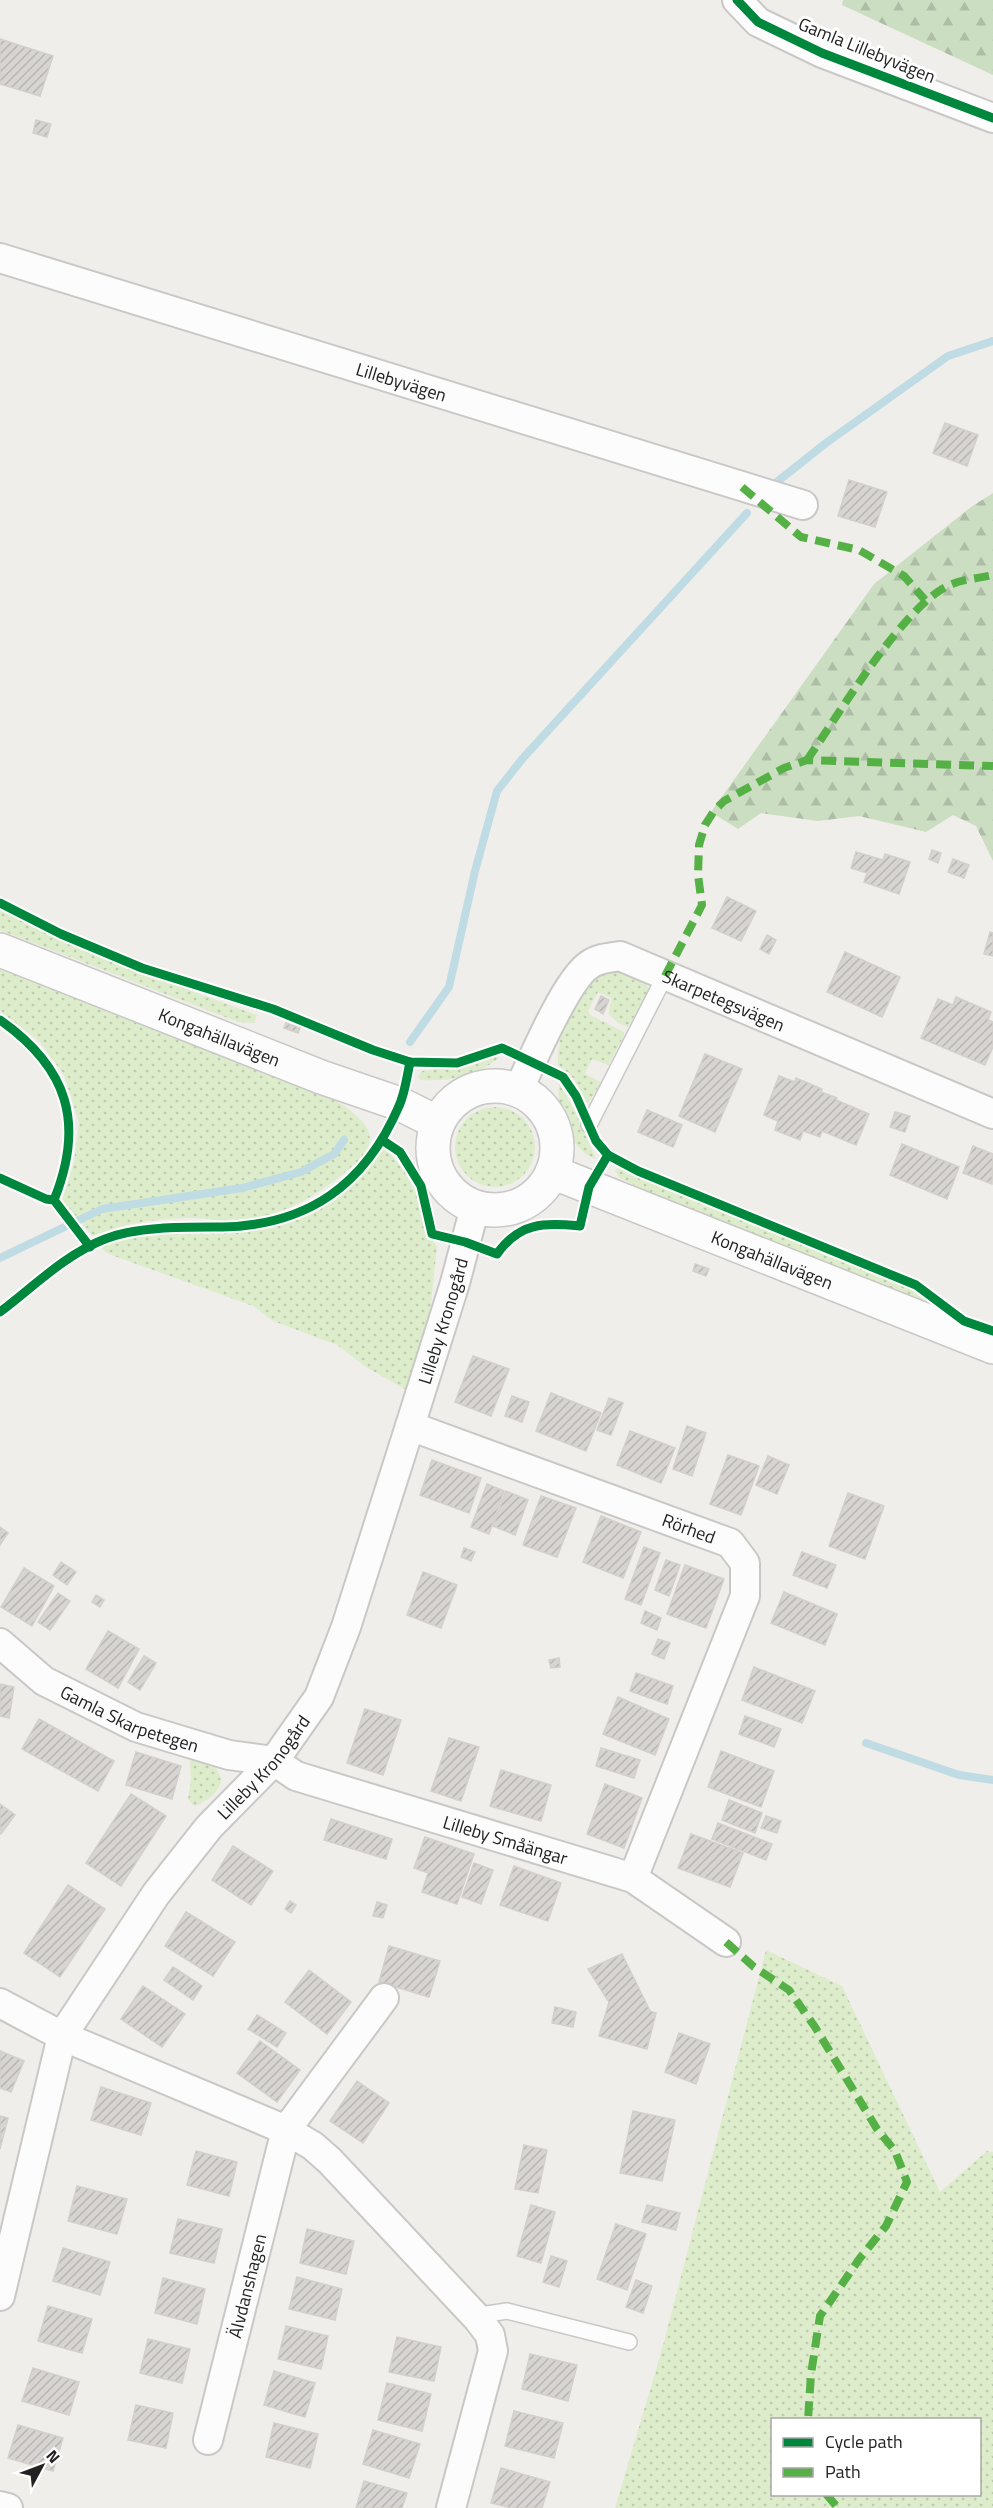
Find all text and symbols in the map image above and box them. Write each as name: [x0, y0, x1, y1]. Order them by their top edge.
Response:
street label: Gamla Lillebyvägen: [794, 10, 940, 90]
street label: Lillebyvägen: [353, 355, 450, 408]
street label: Skarpetegsvägen: [658, 962, 789, 1038]
street label: Kongahällavägen: [154, 1001, 284, 1073]
street label: Kongahällavägen: [707, 1223, 837, 1296]
street label: Lilleby Kronogård: [411, 1255, 475, 1387]
street label: Rörhed: [658, 1506, 719, 1550]
street label: Gamla Skarpetegen: [56, 1678, 202, 1759]
street label: Lilleby Kronogård: [210, 1709, 316, 1825]
street label: Lilleby Småängar: [440, 1808, 571, 1871]
street label: Älvdanshagen: [221, 2231, 273, 2341]
legend: [771, 2418, 981, 2496]
text: Cycle path: [825, 2428, 903, 2455]
north arrow: [12, 2436, 72, 2496]
text: N: [41, 2444, 66, 2468]
text: Path: [825, 2458, 861, 2485]

